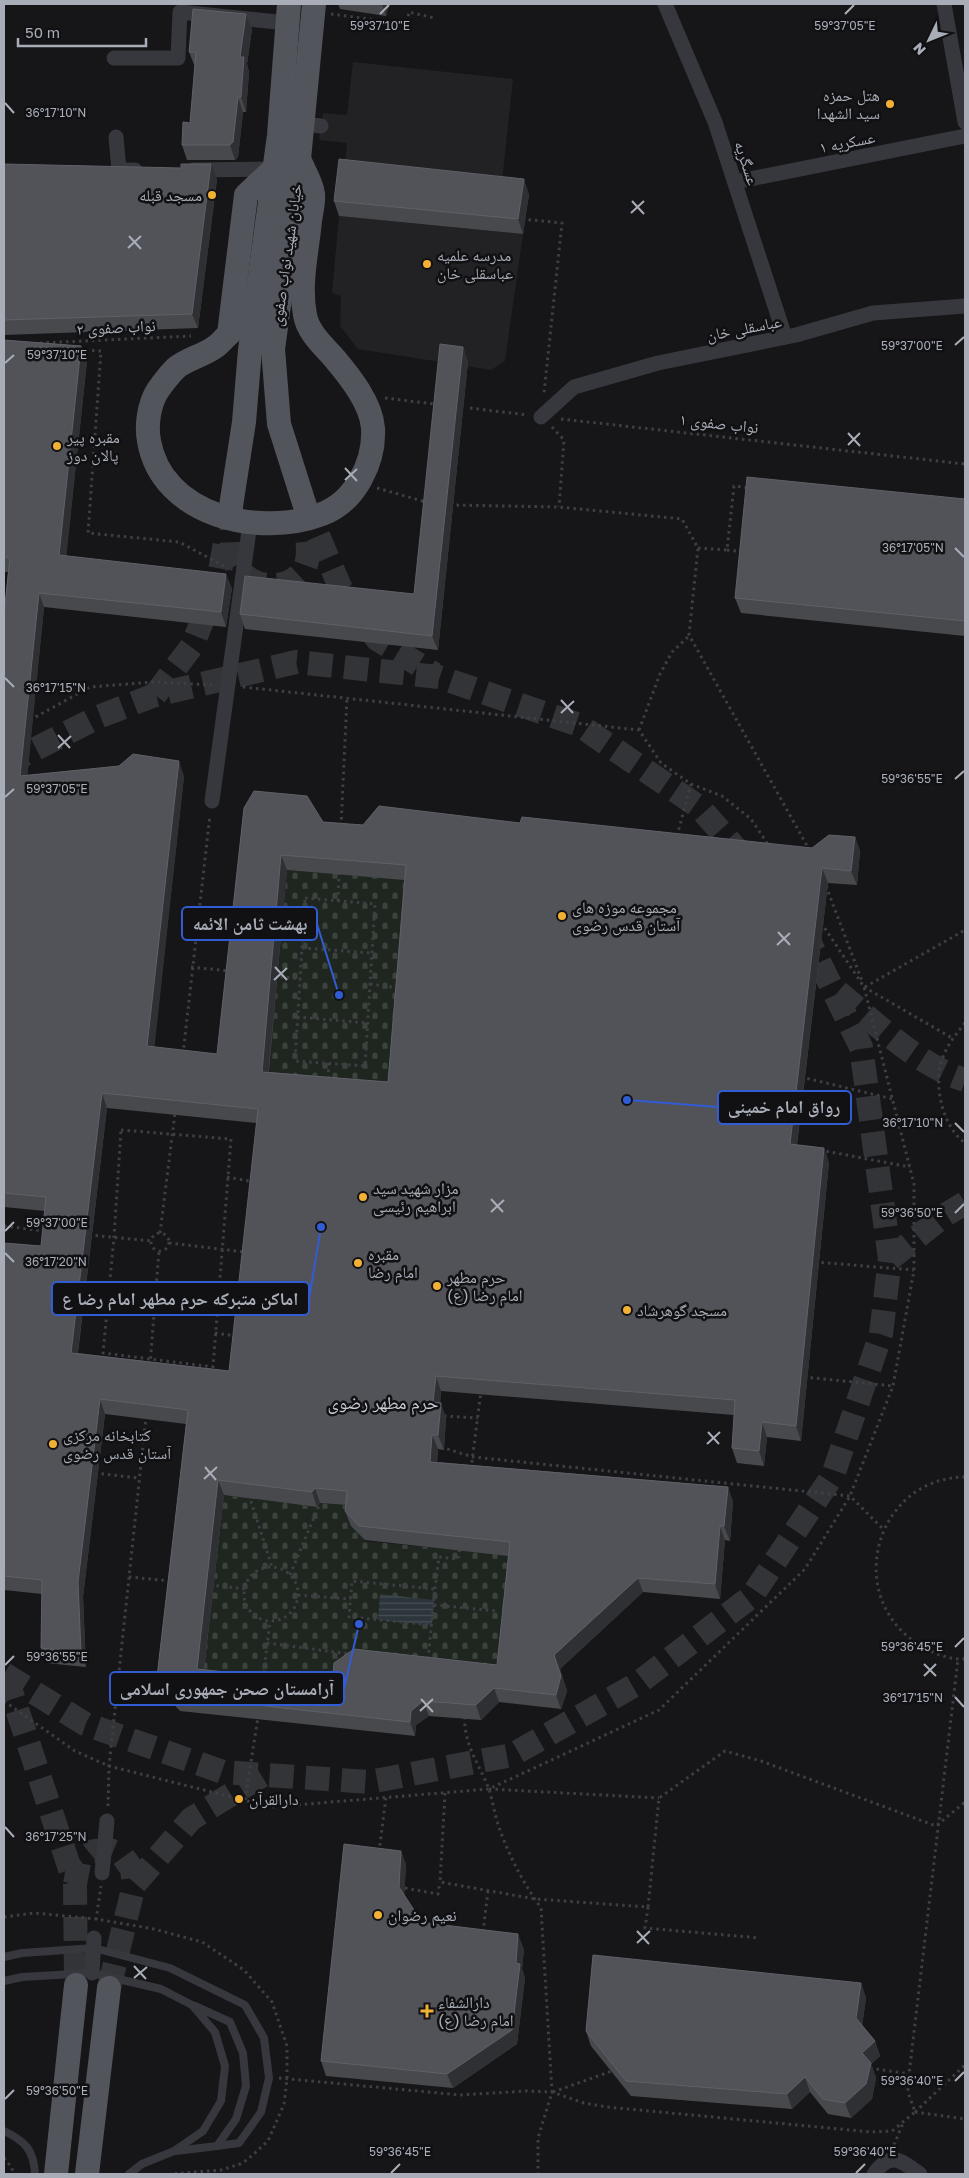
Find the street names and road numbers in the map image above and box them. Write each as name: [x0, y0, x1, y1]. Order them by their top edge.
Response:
street label: عسکریه ۱: [817, 127, 877, 157]
street label: عسگریه: [731, 138, 763, 188]
street label: خیابان شهید نواب صفوی: [266, 182, 307, 328]
street label: عباسقلی خان: [705, 311, 783, 346]
street label: نواب صفوی ۲: [76, 315, 156, 340]
street label: نواب صفوی ۱: [678, 409, 760, 438]

